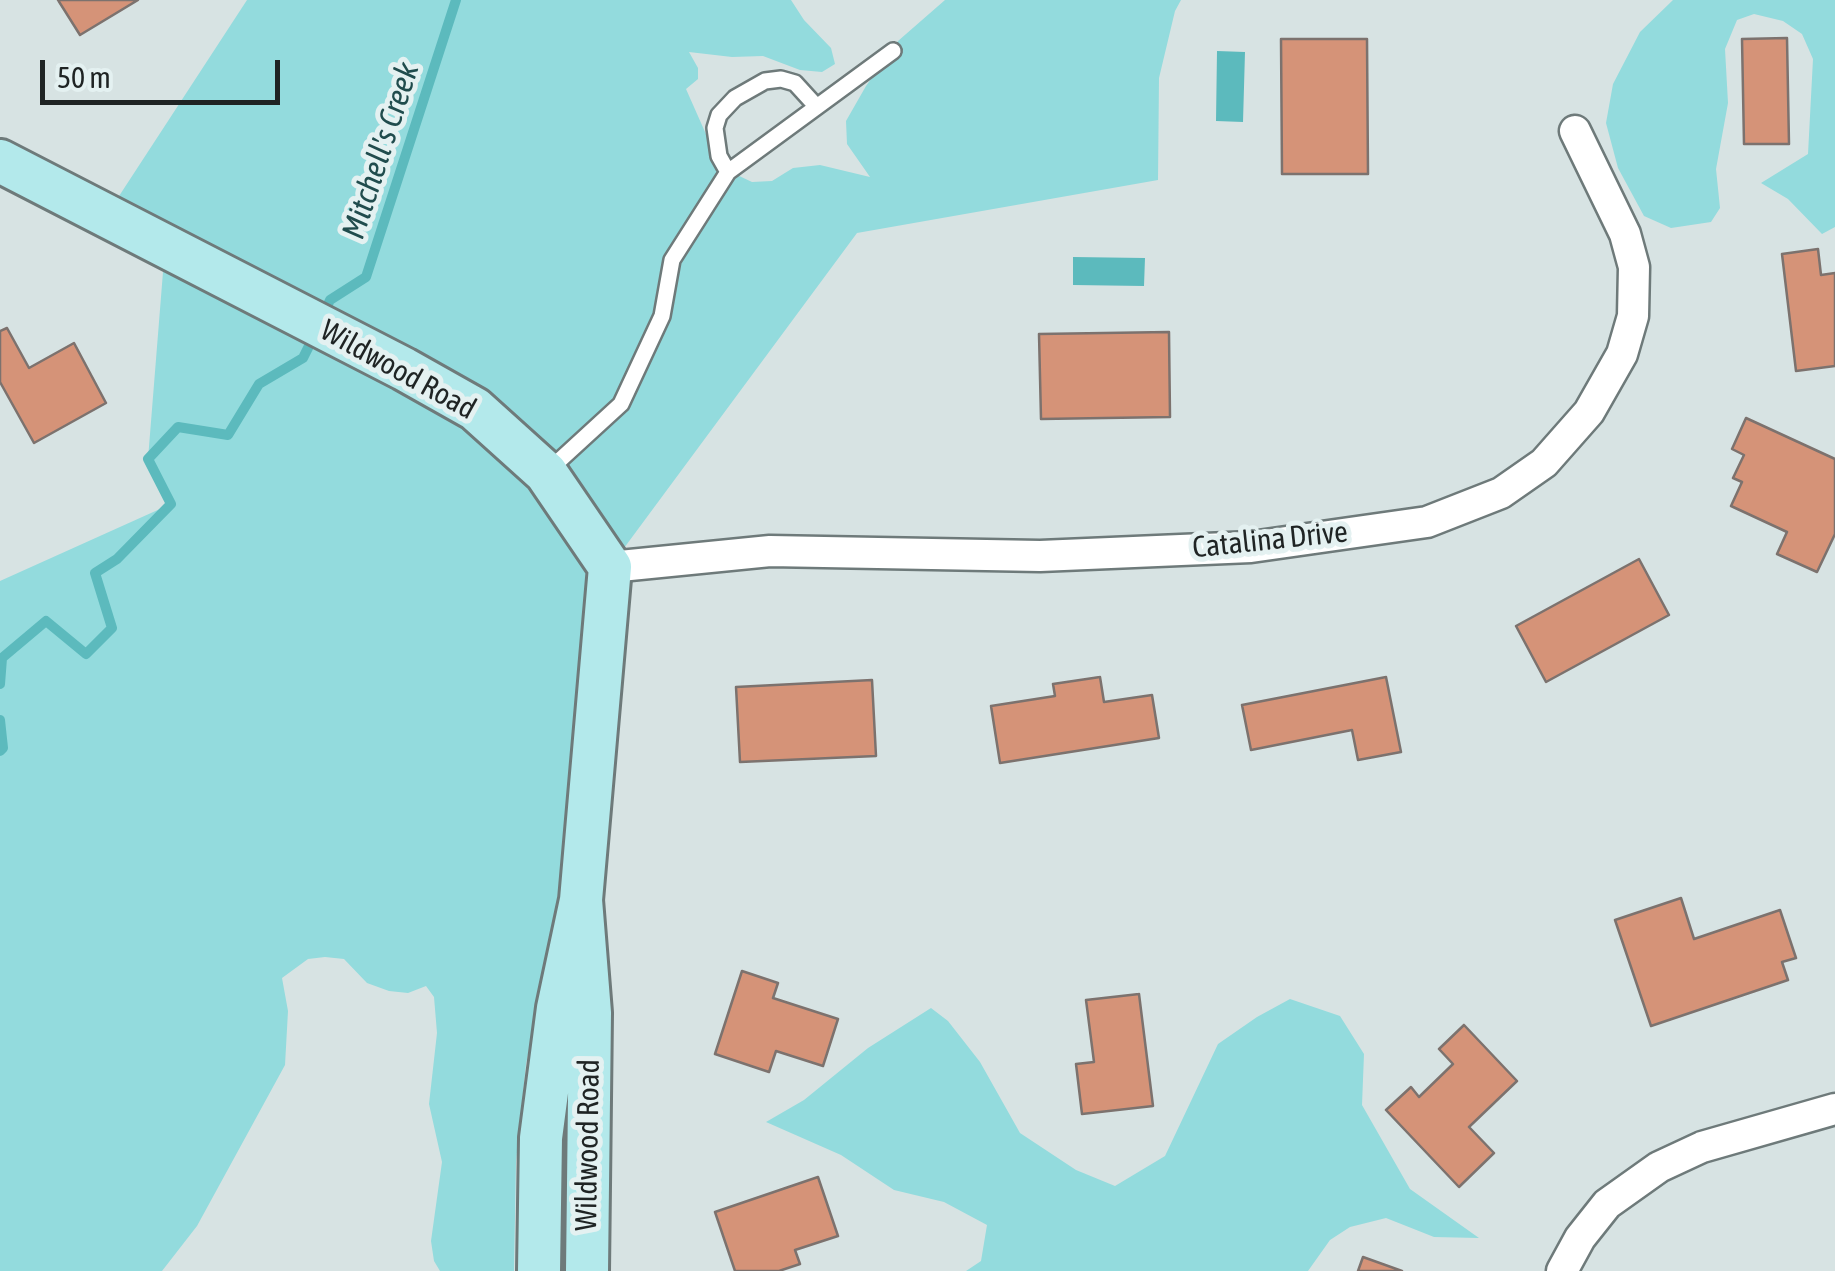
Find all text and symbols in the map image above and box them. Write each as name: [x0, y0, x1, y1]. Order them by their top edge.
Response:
scale bar: [45, 40, 285, 102]
water label: Mitchell's Creek: [334, 58, 428, 244]
text: 50 m: [57, 60, 111, 94]
street label: Wildwood Road: [314, 313, 482, 427]
street label: Catalina Drive: [1191, 514, 1349, 566]
street label: Wildwood Road: [569, 1059, 607, 1231]

